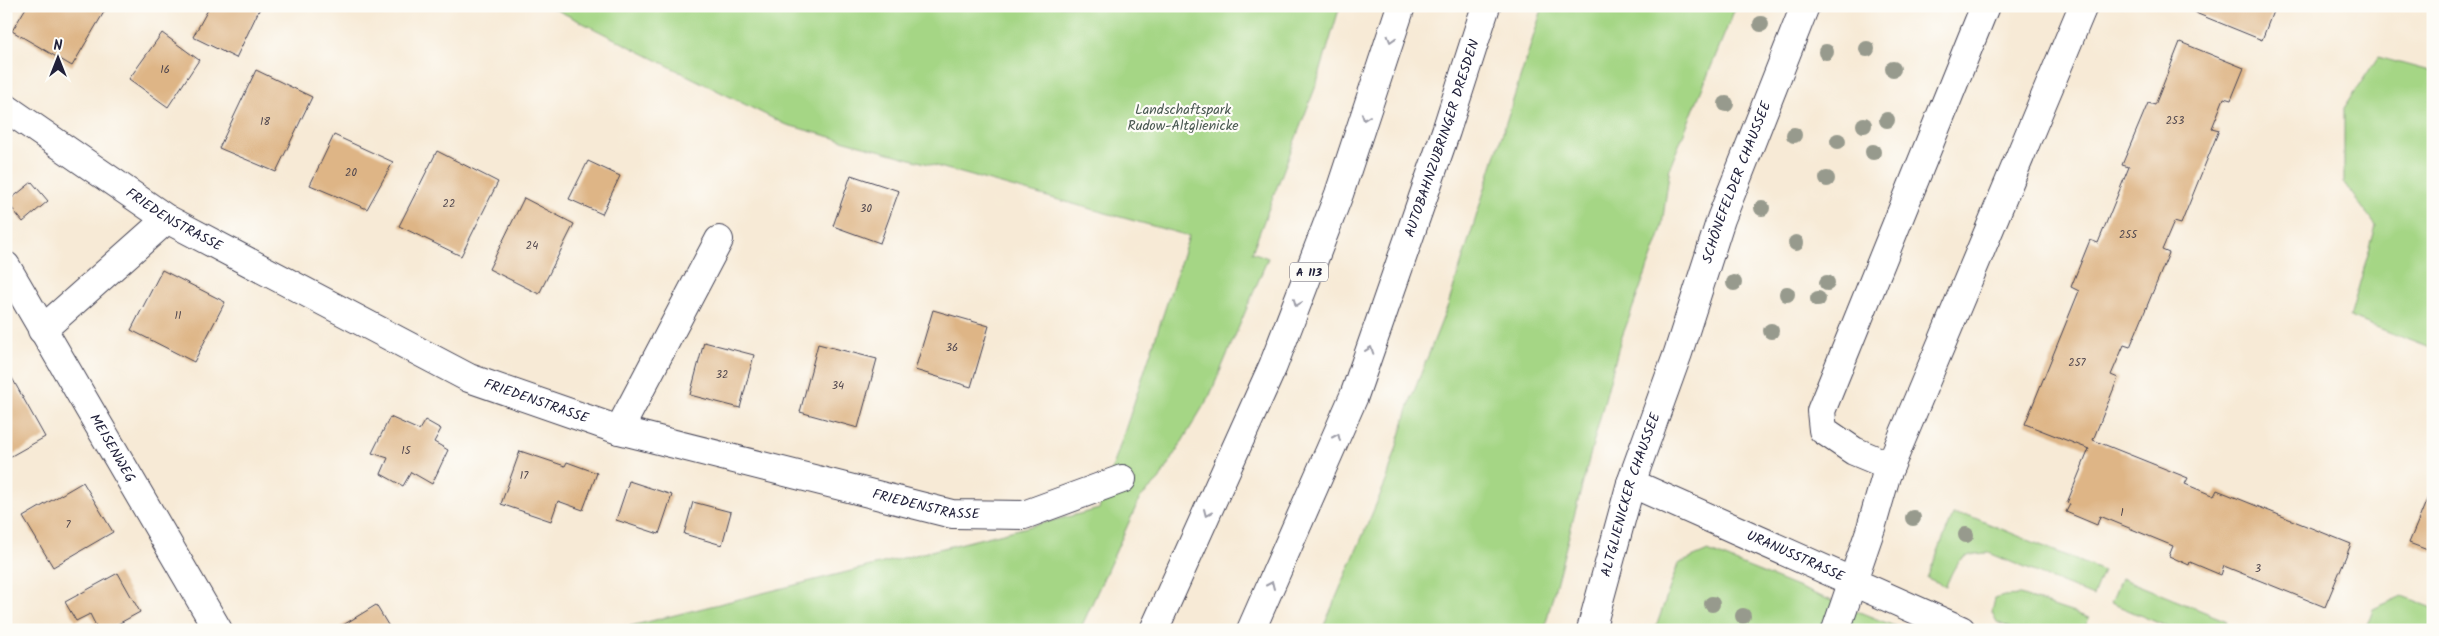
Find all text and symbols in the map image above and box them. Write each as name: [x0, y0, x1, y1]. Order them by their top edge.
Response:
north arrow: [32, 32, 82, 82]
one-way arrow: [1386, 34, 1396, 42]
text: N: [54, 35, 63, 57]
street label: AUTOBAHNZUBRINGER DRESDEN: [1399, 36, 1486, 240]
house number: 16: [160, 61, 170, 79]
street label: SCHÖNEFELDER CHAUSSEE: [1696, 97, 1778, 266]
park label: Landschaftspark Rudow-Altglienicke: [1127, 99, 1239, 137]
one-way arrow: [1361, 112, 1371, 121]
house number: 253: [2166, 112, 2184, 130]
house number: 18: [260, 113, 270, 131]
house number: 20: [345, 164, 357, 182]
street label: FRIEDENSTRASSE: [121, 183, 227, 258]
house number: 22: [443, 195, 455, 213]
house number: 30: [860, 200, 872, 218]
house number: 255: [2119, 226, 2138, 244]
house number: 24: [526, 237, 538, 255]
road number: A 113: [1290, 262, 1328, 282]
one-way arrow: [1293, 298, 1303, 306]
house number: 11: [175, 307, 181, 325]
house number: 36: [946, 339, 958, 357]
one-way arrow: [1365, 347, 1375, 355]
house number: 257: [2068, 354, 2087, 372]
house number: 32: [716, 366, 728, 384]
street label: FRIEDENSTRASSE: [481, 373, 592, 430]
house number: 34: [832, 377, 844, 395]
street label: ALTGLIENICKER CHAUSSEE: [1595, 409, 1667, 579]
street label: MEISENWEG: [83, 410, 141, 487]
one-way arrow: [1330, 433, 1341, 442]
house number: 15: [401, 442, 412, 460]
house number: 17: [520, 467, 529, 485]
street label: FRIEDENSTRASSE: [870, 483, 981, 525]
house number: 1: [2120, 504, 2124, 522]
one-way arrow: [1202, 508, 1213, 517]
house number: 7: [65, 516, 71, 534]
street label: URANUSSTRASSE: [1743, 525, 1849, 588]
house number: 3: [2255, 560, 2261, 578]
one-way arrow: [1264, 581, 1275, 590]

